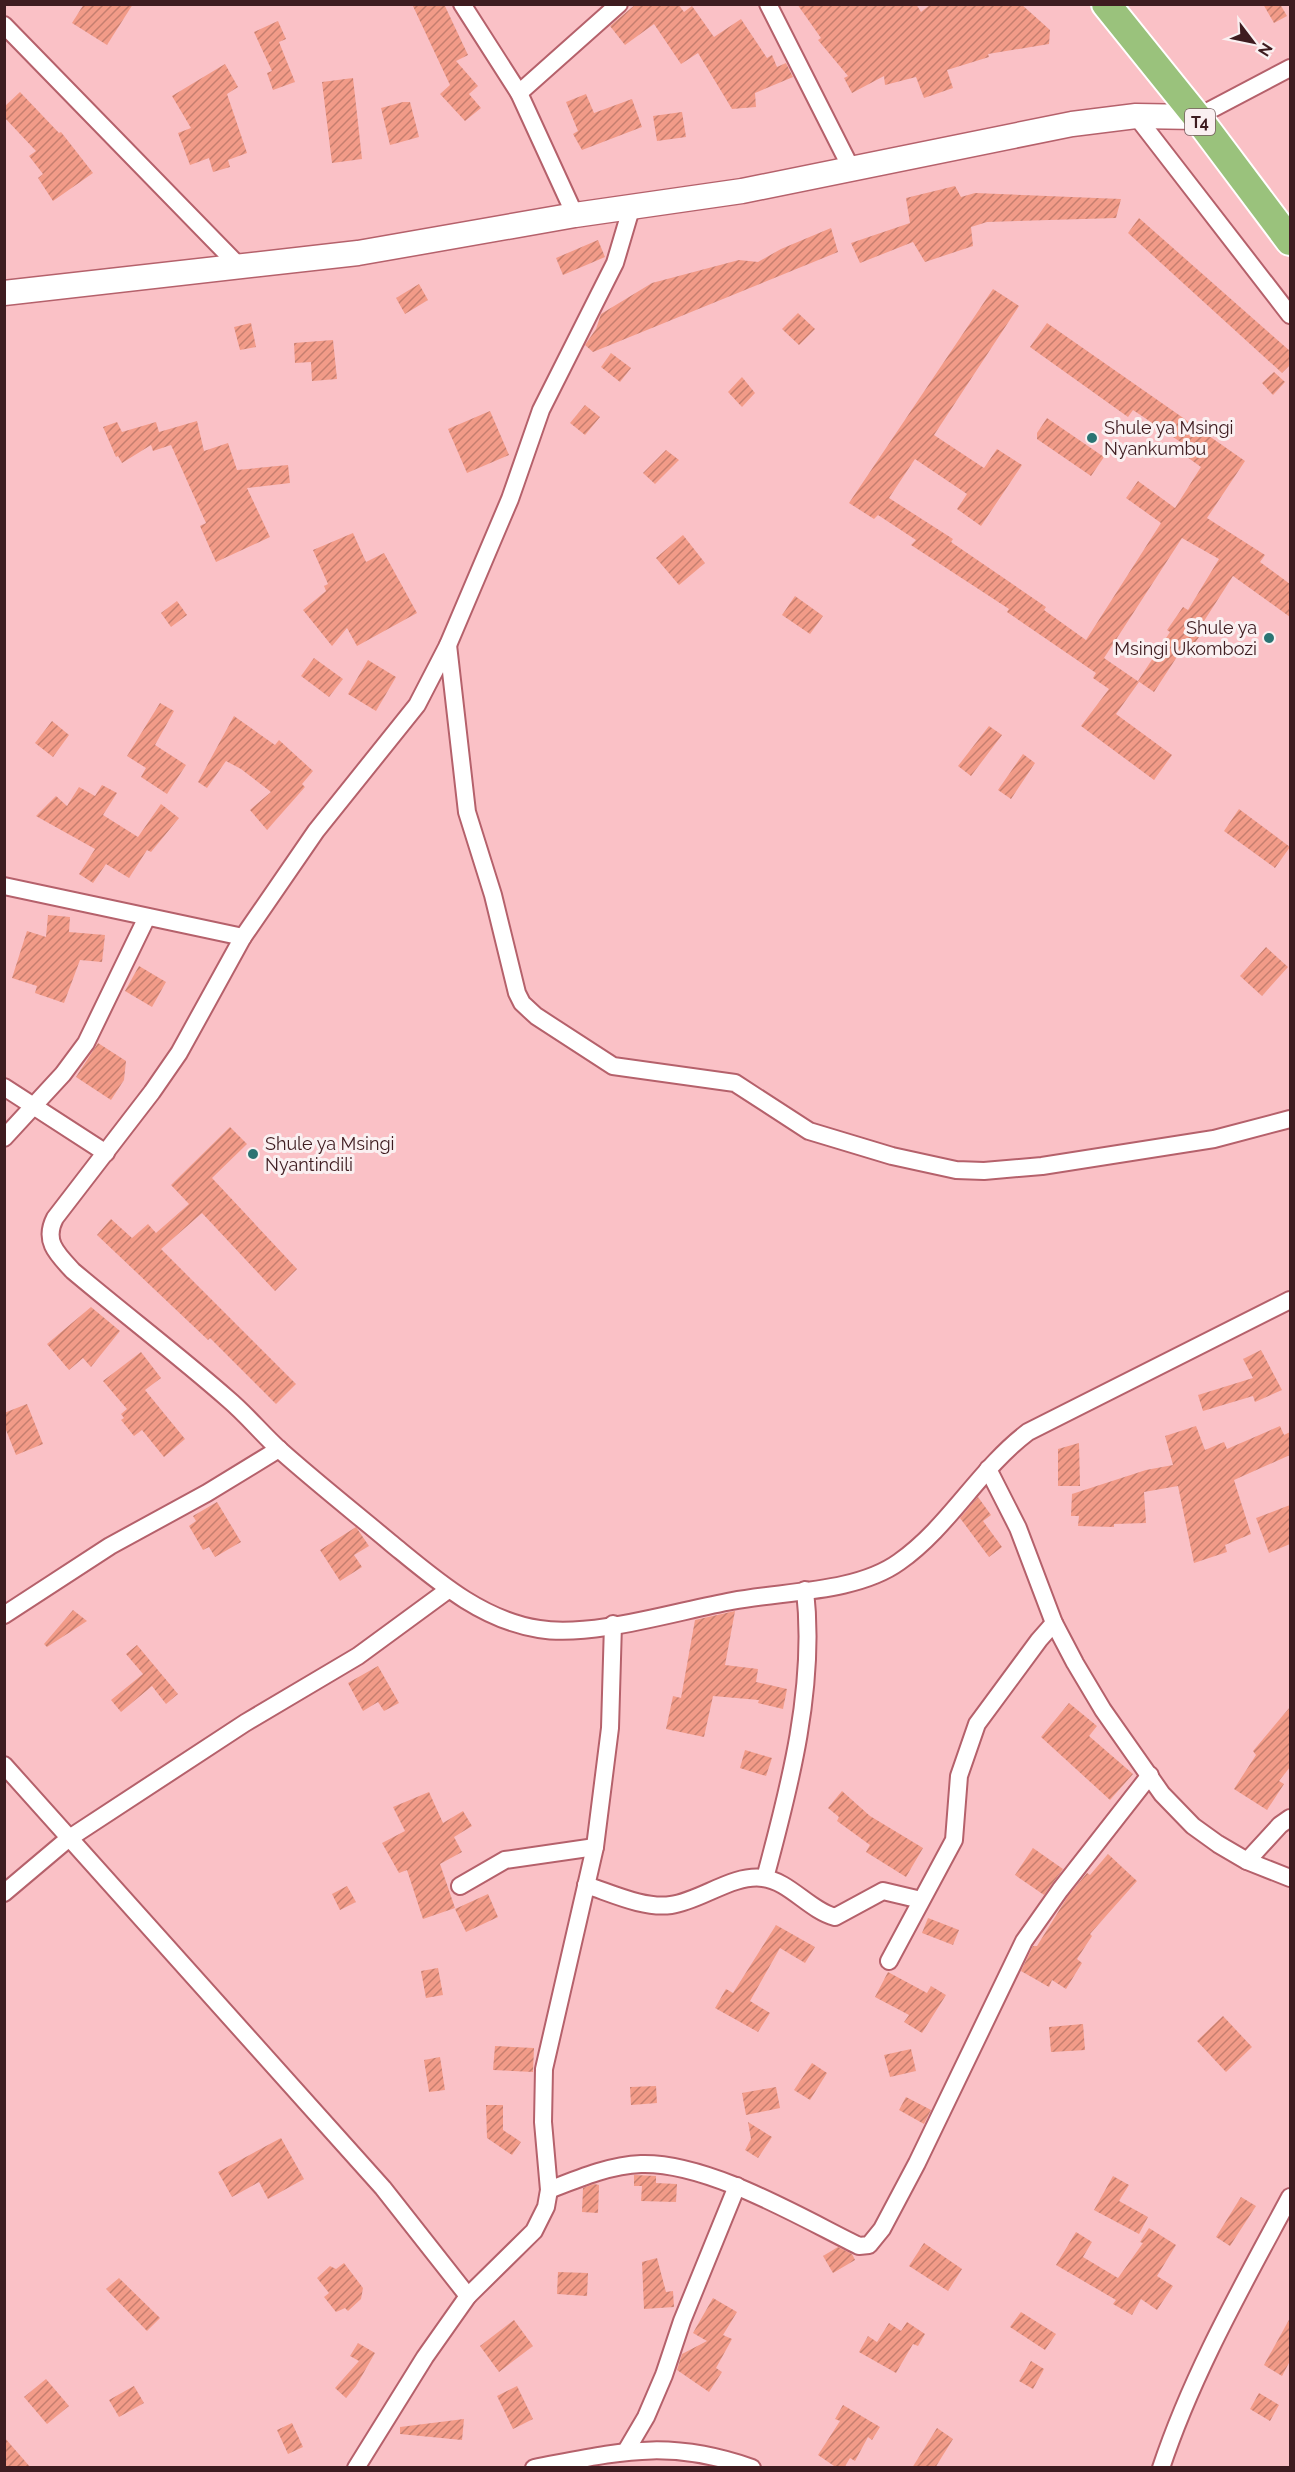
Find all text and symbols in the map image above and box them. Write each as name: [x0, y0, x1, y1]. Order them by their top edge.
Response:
north arrow: [1223, 12, 1283, 72]
text: N: [1254, 39, 1277, 60]
road number: T4: [1185, 109, 1215, 135]
place label: Shule ya Msingi Nyankumbu: [1104, 417, 1233, 459]
marker: Shule ya Msingi Nyankumbu: [1085, 431, 1099, 445]
place label: Shule ya Msingi Ukombozi: [1114, 617, 1257, 659]
marker: Shule ya Msingi Ukombozi: [1262, 631, 1276, 645]
place label: Shule ya Msingi Nyantindili: [265, 1133, 394, 1175]
marker: Shule ya Msingi Nyantindili: [246, 1147, 260, 1161]

